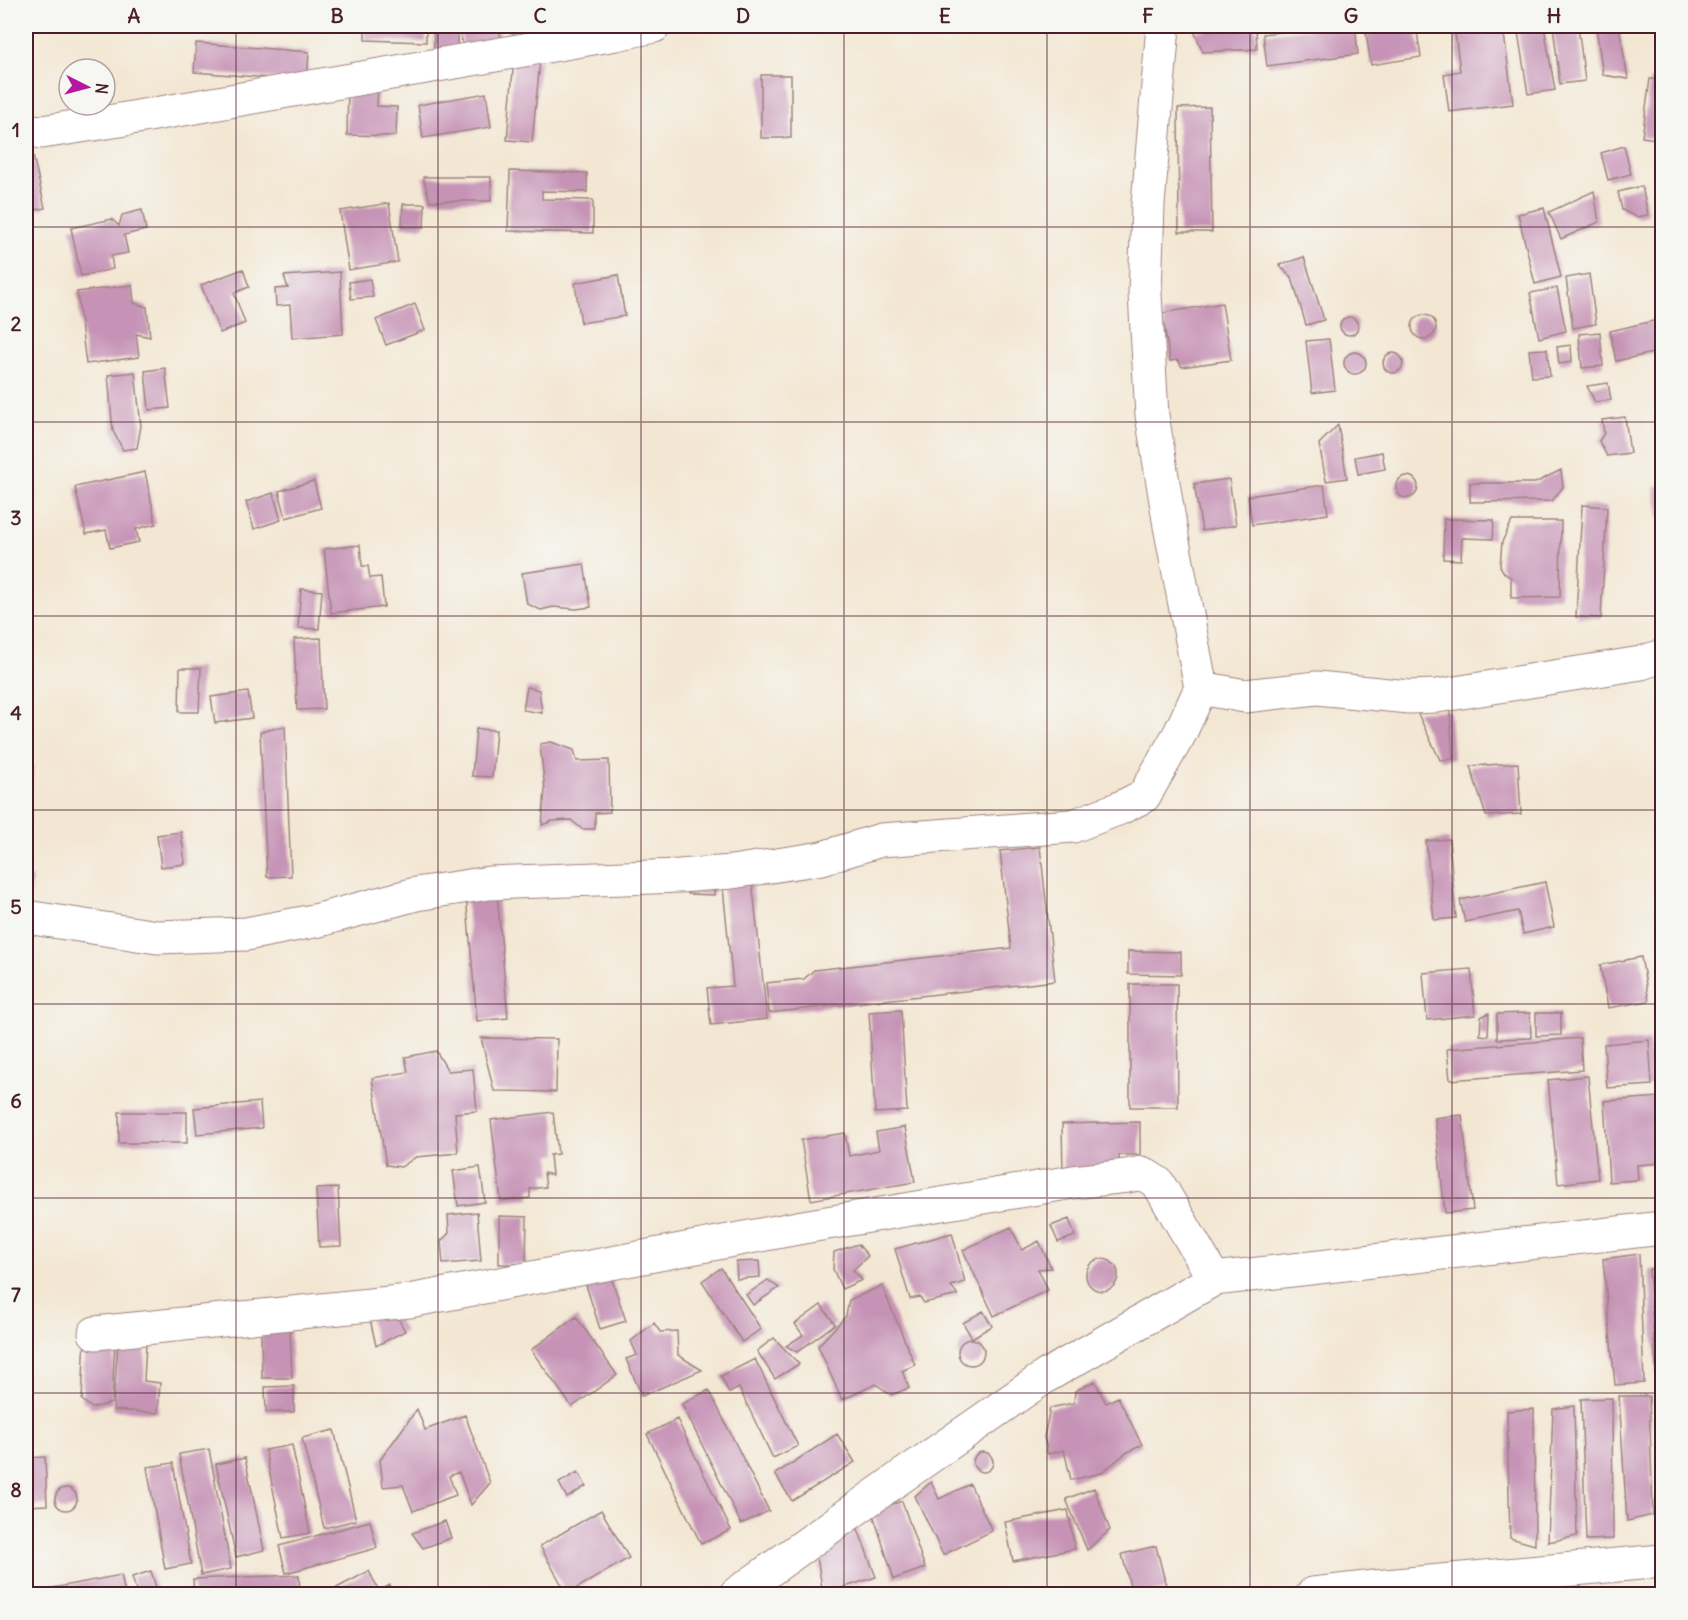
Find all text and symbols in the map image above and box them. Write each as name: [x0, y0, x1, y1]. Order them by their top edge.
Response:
text: A: [128, 3, 141, 28]
text: B: [330, 3, 344, 28]
text: C: [533, 3, 547, 28]
text: D: [736, 3, 750, 28]
text: E: [939, 3, 951, 28]
text: F: [1142, 3, 1154, 28]
text: G: [1344, 3, 1358, 28]
text: H: [1547, 3, 1561, 28]
north arrow: [57, 57, 117, 117]
text: N: [91, 82, 112, 95]
text: 1: [12, 117, 20, 142]
text: 2: [11, 311, 22, 336]
text: 3: [10, 505, 22, 530]
text: 4: [10, 700, 22, 725]
text: 5: [10, 894, 22, 919]
text: 6: [10, 1088, 22, 1113]
text: 7: [11, 1282, 21, 1307]
text: 8: [10, 1477, 22, 1502]

